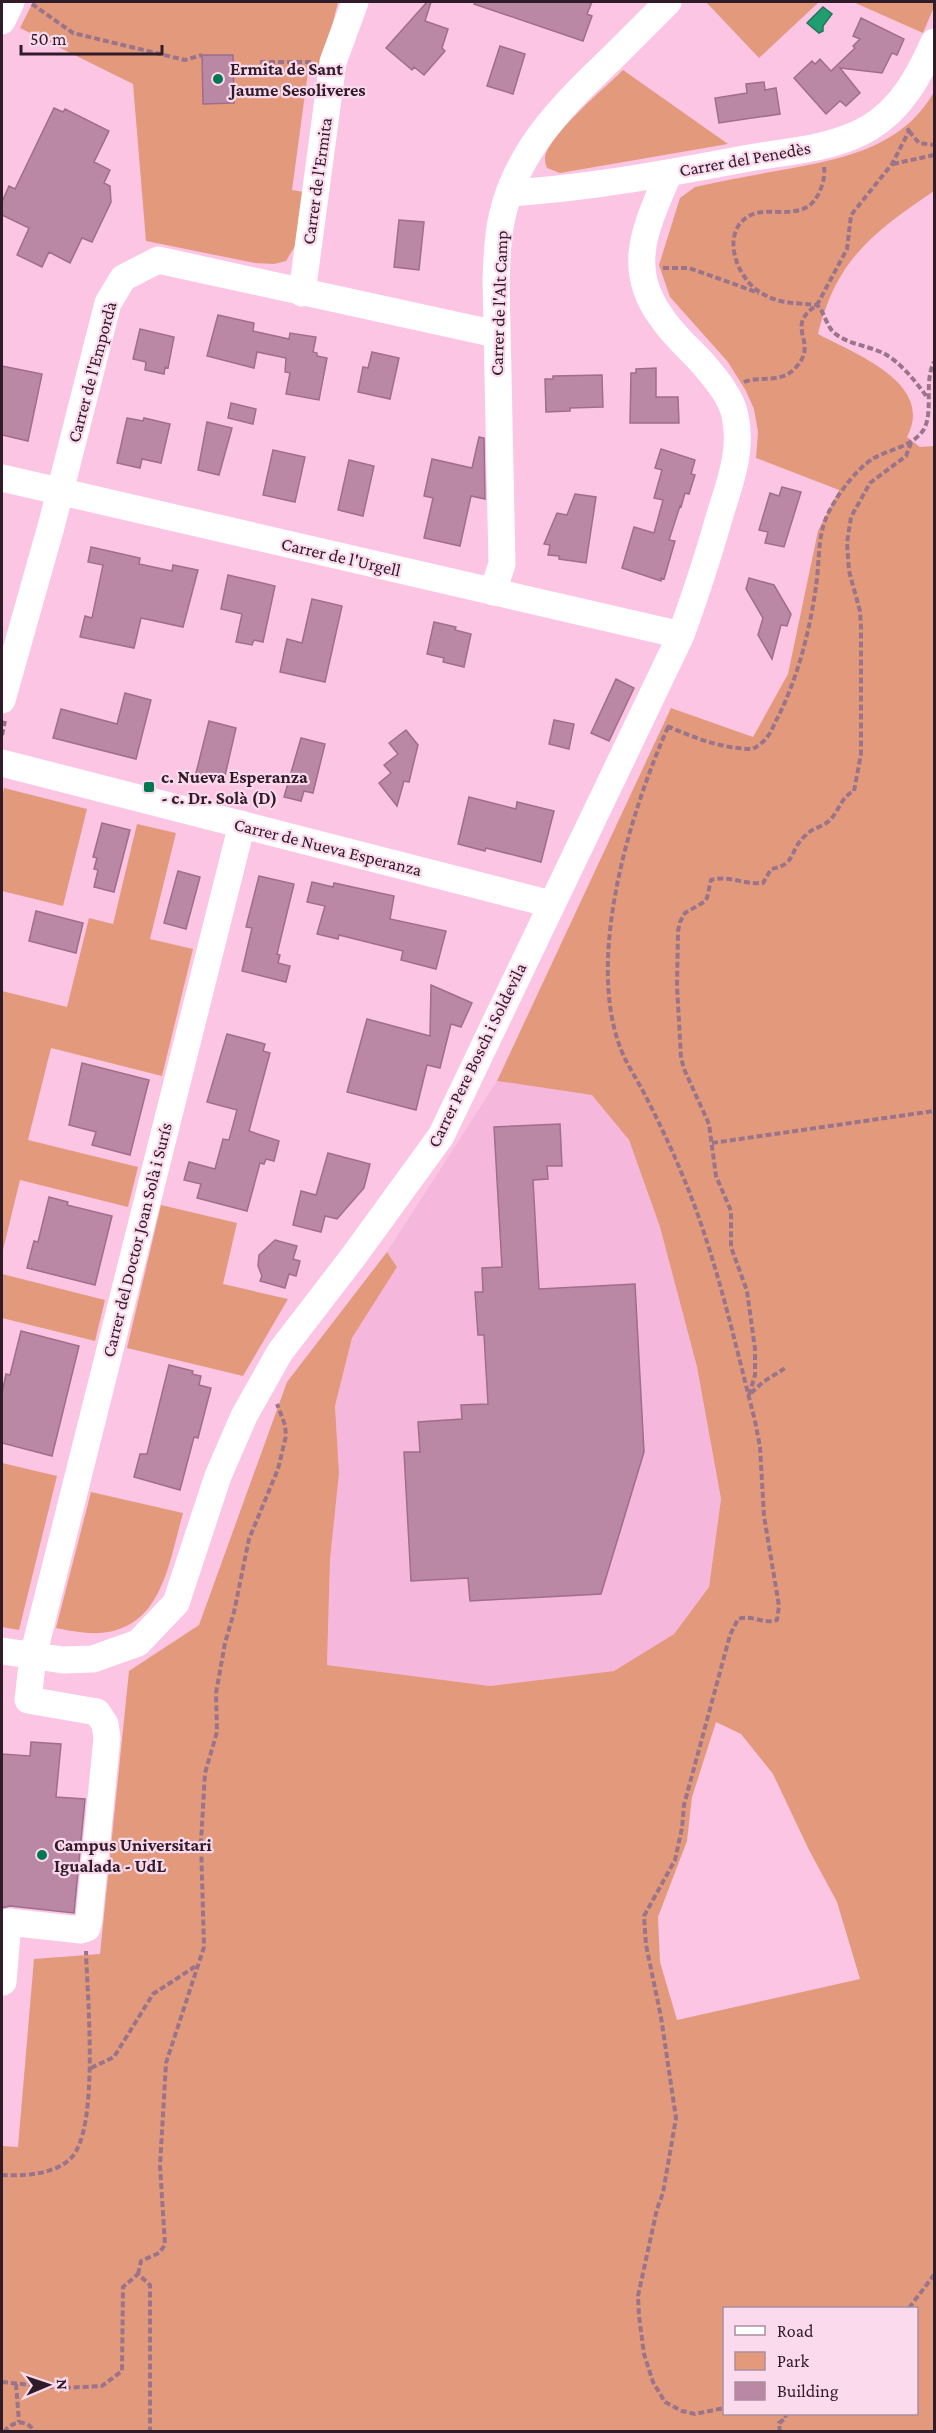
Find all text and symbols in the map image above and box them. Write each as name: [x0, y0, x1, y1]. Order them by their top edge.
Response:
scale bar: [21, 18, 162, 56]
text: 50 m: [30, 29, 67, 49]
place label: Ermita de Sant Jaume Sesoliveres: [228, 59, 366, 100]
marker: Ermita de Sant Jaume Sesoliveres: [211, 72, 225, 86]
street label: Carrer de l'Ermita: [298, 116, 336, 246]
street label: Carrer del Penedès: [678, 138, 812, 180]
street label: Carrer de l'Alt Camp: [486, 230, 512, 376]
street label: Carrer de l'Empordà: [64, 299, 120, 445]
street label: Carrer de l'Urgell: [279, 534, 403, 581]
place label: c. Nueva Esperanza - c. Dr. Solà (D): [161, 767, 308, 809]
marker: c. Nueva Esperanza - c. Dr. Solà (D): [142, 780, 156, 794]
street label: Carrer de Nueva Esperanza: [232, 814, 424, 880]
street label: Carrer Pere Bosch i Soldevila: [424, 960, 530, 1150]
street label: Carrer del Doctor Joan Solà i Surís: [98, 1121, 176, 1359]
place label: Campus Universitari Igualada - UdL: [54, 1835, 212, 1876]
marker: Campus Universitari Igualada - UdL: [35, 1848, 49, 1862]
legend: [723, 2307, 918, 2415]
text: Road: [777, 2321, 814, 2341]
text: Park: [777, 2351, 809, 2371]
north arrow: [18, 2355, 78, 2415]
text: N: [54, 2379, 71, 2390]
text: Building: [777, 2381, 839, 2401]

